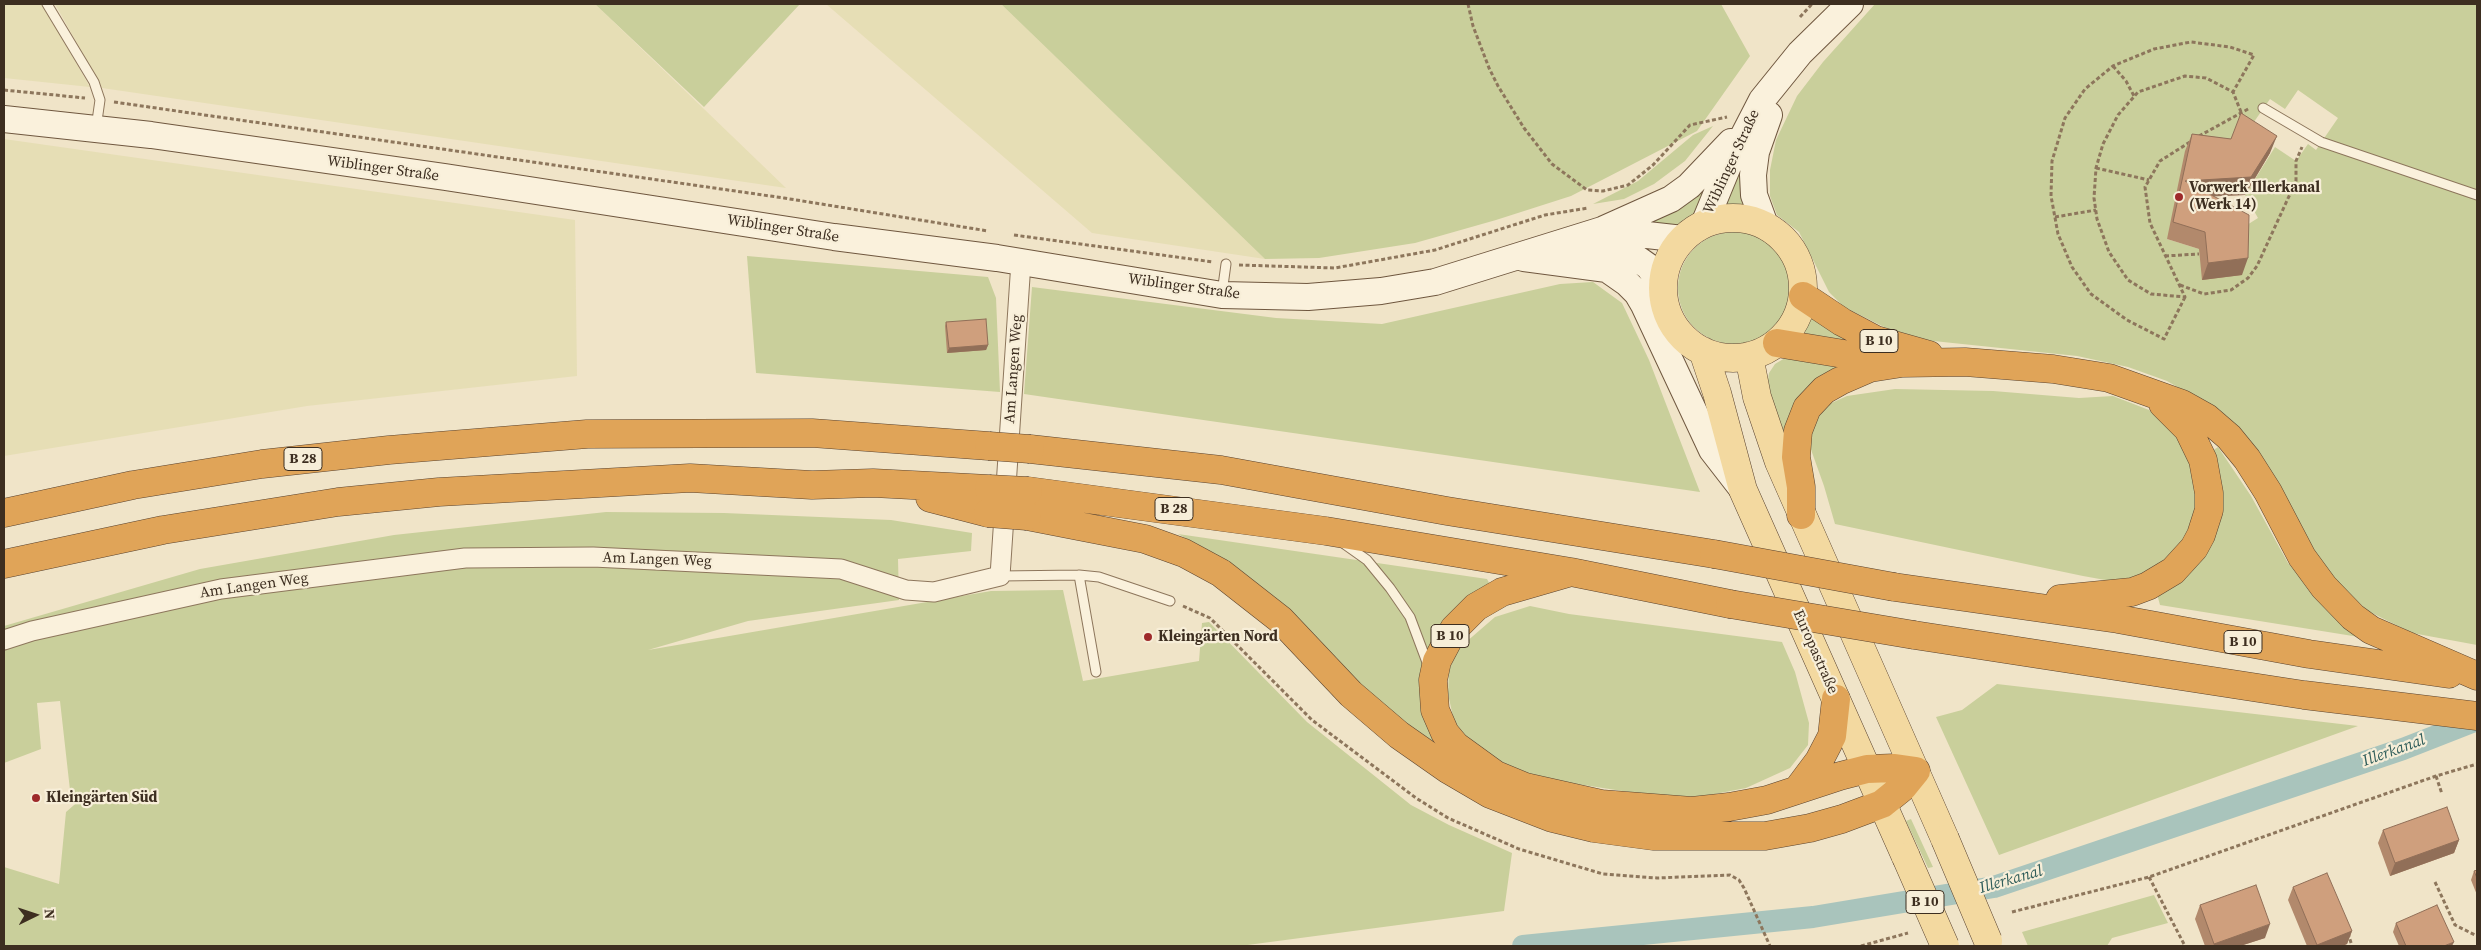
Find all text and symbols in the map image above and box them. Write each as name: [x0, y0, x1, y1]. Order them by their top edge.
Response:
street label: Wiblinger Straße: [1700, 107, 1764, 217]
street label: Wiblinger Straße: [326, 152, 440, 186]
place label: Vorwerk Illerkanal (Werk 14): [2189, 179, 2320, 214]
marker: Vorwerk Illerkanal (Werk 14): [2173, 191, 2185, 203]
street label: Wiblinger Straße: [726, 211, 840, 247]
street label: Wiblinger Straße: [1127, 270, 1241, 304]
street label: Am Langen Weg: [1001, 314, 1027, 424]
road number: B 10: [1860, 330, 1898, 352]
road number: B 28: [284, 448, 322, 470]
road number: B 28: [1155, 498, 1193, 520]
street label: Am Langen Weg: [602, 549, 712, 571]
street label: Am Langen Weg: [199, 569, 309, 603]
street label: Europastraße: [1788, 607, 1842, 697]
road number: B 10: [1431, 624, 1469, 648]
place label: Kleingärten Nord: [1158, 628, 1278, 646]
road number: B 10: [2224, 630, 2262, 654]
marker: Kleingärten Nord: [1142, 631, 1154, 643]
water label: Illerkanal: [2360, 731, 2428, 771]
place label: Kleingärten Süd: [46, 789, 157, 807]
marker: Kleingärten Süd: [30, 792, 42, 804]
water label: Illerkanal: [1977, 862, 2045, 898]
north arrow: [10, 890, 60, 940]
road number: B 10: [1906, 890, 1944, 914]
text: N: [40, 908, 60, 920]

